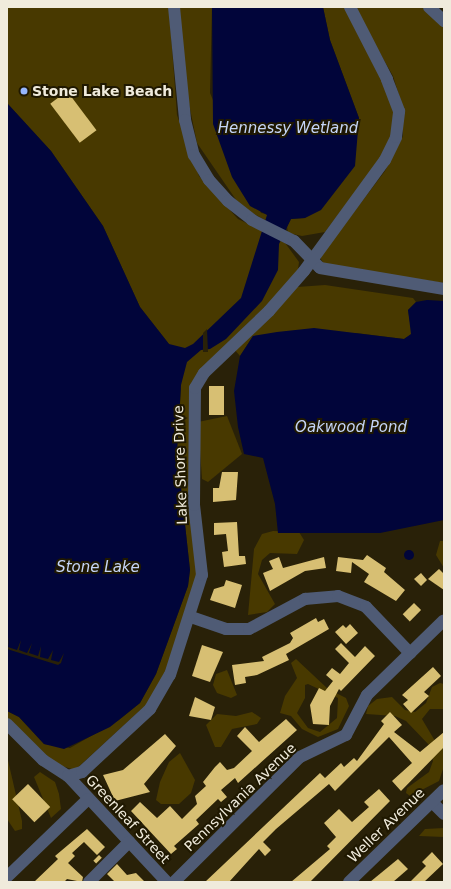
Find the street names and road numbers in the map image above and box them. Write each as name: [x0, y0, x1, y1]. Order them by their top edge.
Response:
street label: Lake Shore Drive: [170, 405, 190, 525]
street label: Pennsylvania Avenue: [181, 739, 299, 855]
street label: Greenleaf Street: [83, 771, 173, 867]
street label: Weller Avenue: [344, 784, 428, 866]

